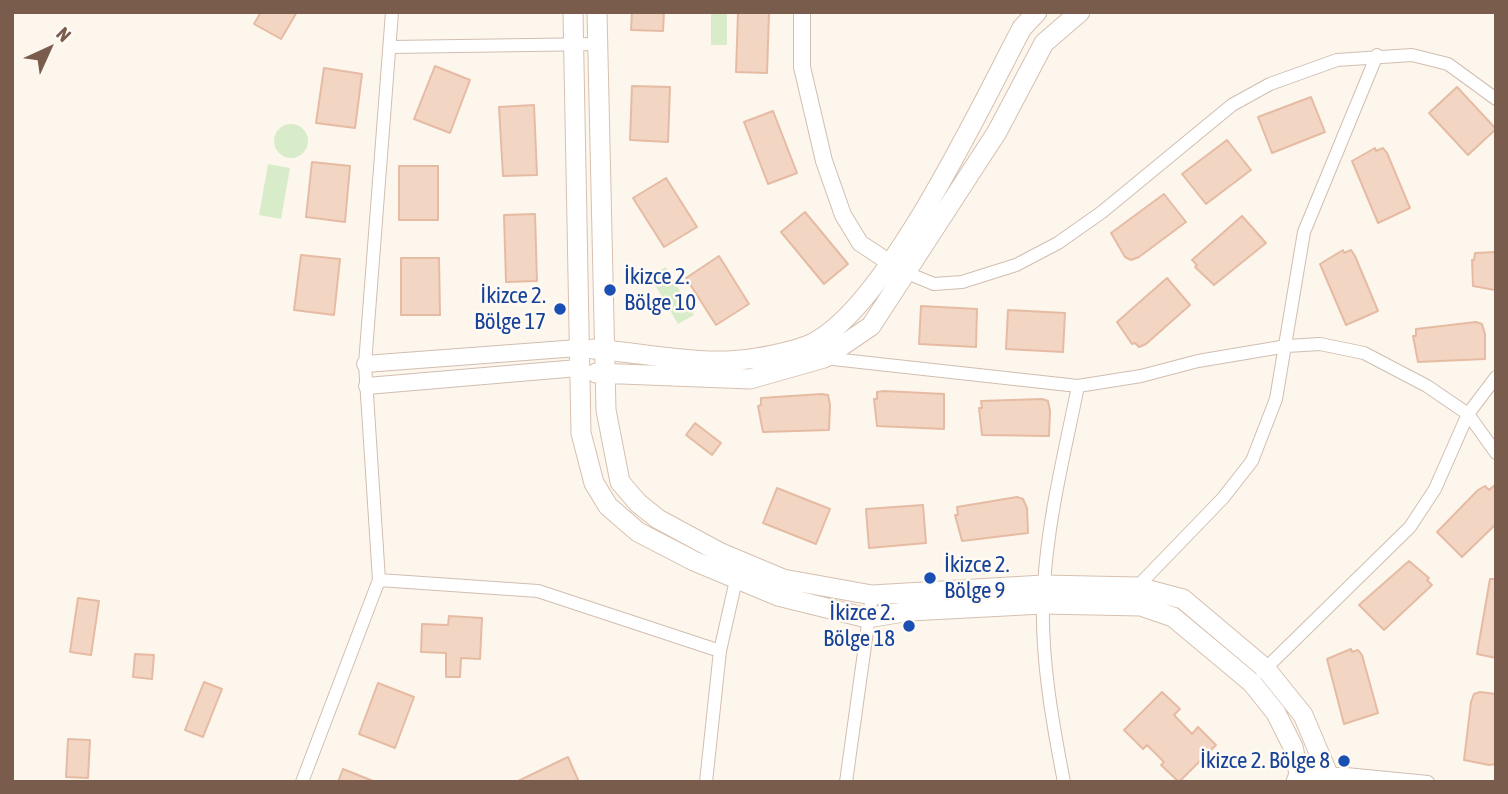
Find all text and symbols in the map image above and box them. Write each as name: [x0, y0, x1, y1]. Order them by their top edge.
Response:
north arrow: [14, 14, 84, 84]
text: N: [52, 22, 76, 46]
place label: İkizce 2. Bölge 10: [624, 263, 696, 317]
place label: İkizce 2. Bölge 17: [474, 282, 546, 336]
marker: İkizce 2. Bölge 10: [602, 282, 618, 298]
marker: İkizce 2. Bölge 17: [552, 301, 568, 317]
place label: İkizce 2. Bölge 9: [944, 551, 1010, 605]
marker: İkizce 2. Bölge 9: [922, 570, 938, 586]
place label: İkizce 2. Bölge 18: [823, 599, 895, 653]
marker: İkizce 2. Bölge 18: [901, 618, 917, 634]
place label: İkizce 2. Bölge 8: [1200, 747, 1330, 775]
marker: İkizce 2. Bölge 8: [1336, 753, 1352, 769]

